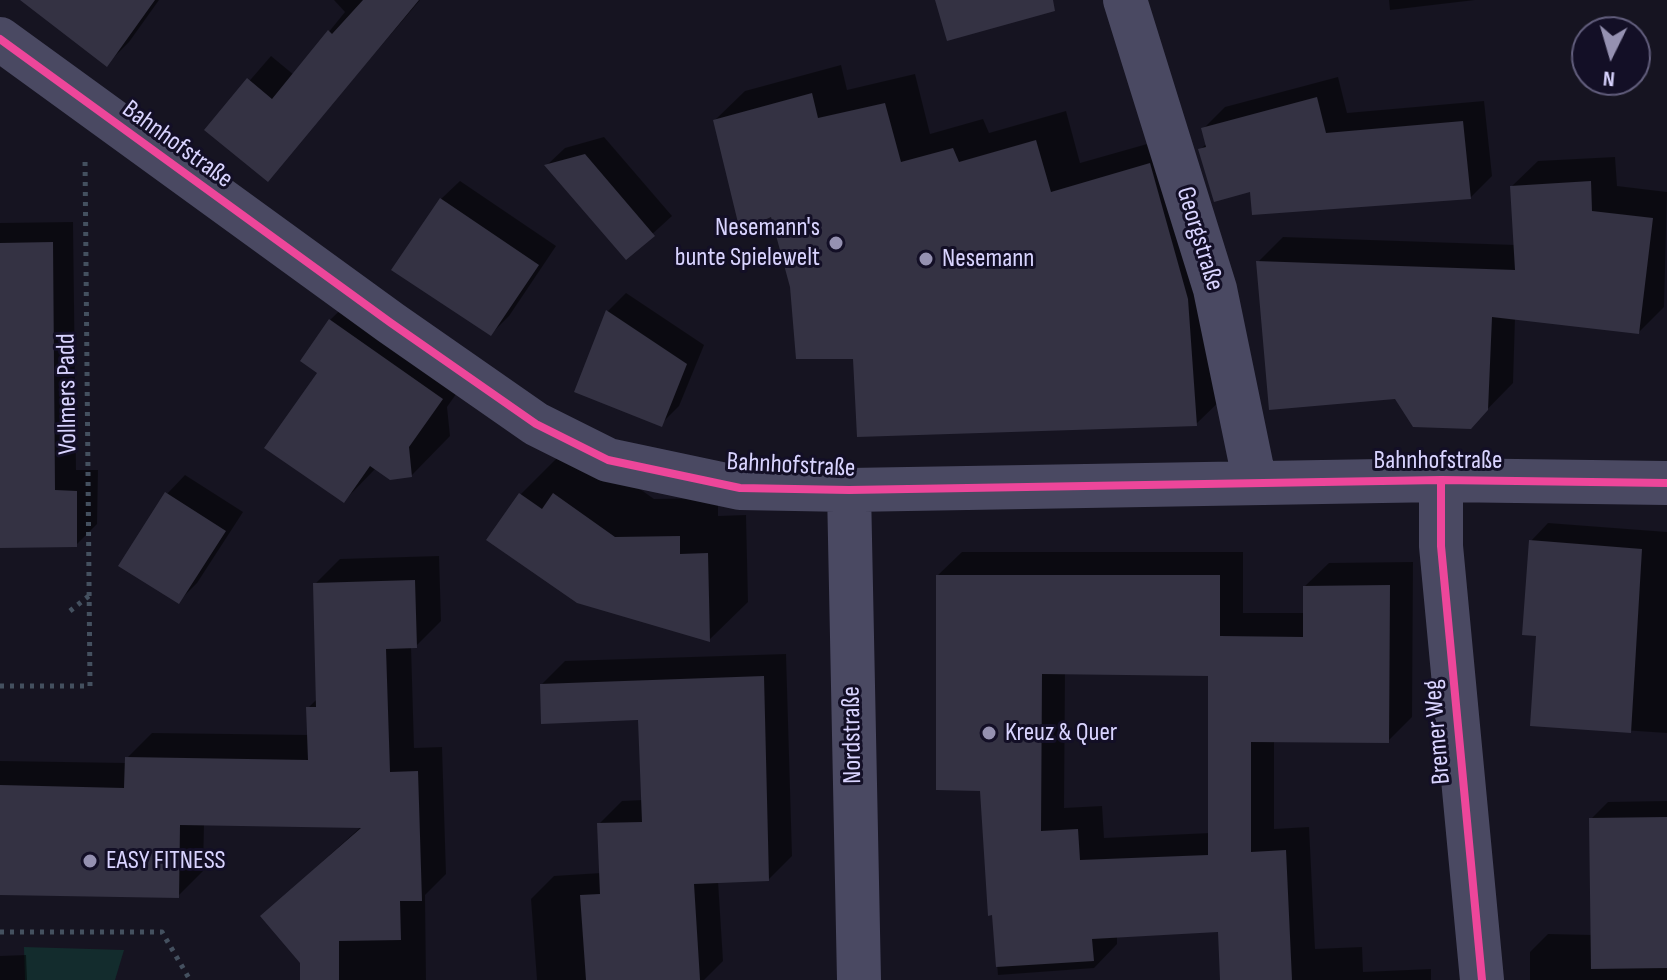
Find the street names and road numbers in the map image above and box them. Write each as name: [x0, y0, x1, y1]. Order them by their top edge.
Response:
street label: Bahnhofstraße: [116, 94, 238, 196]
street label: Georgstraße: [1168, 183, 1230, 295]
street label: Vollmers Padd: [51, 333, 85, 455]
street label: Bahnhofstraße: [1374, 445, 1502, 477]
street label: Bahnhofstraße: [726, 447, 856, 485]
street label: Bremer Weg: [1418, 678, 1458, 786]
street label: Nordstraße: [837, 686, 869, 784]

